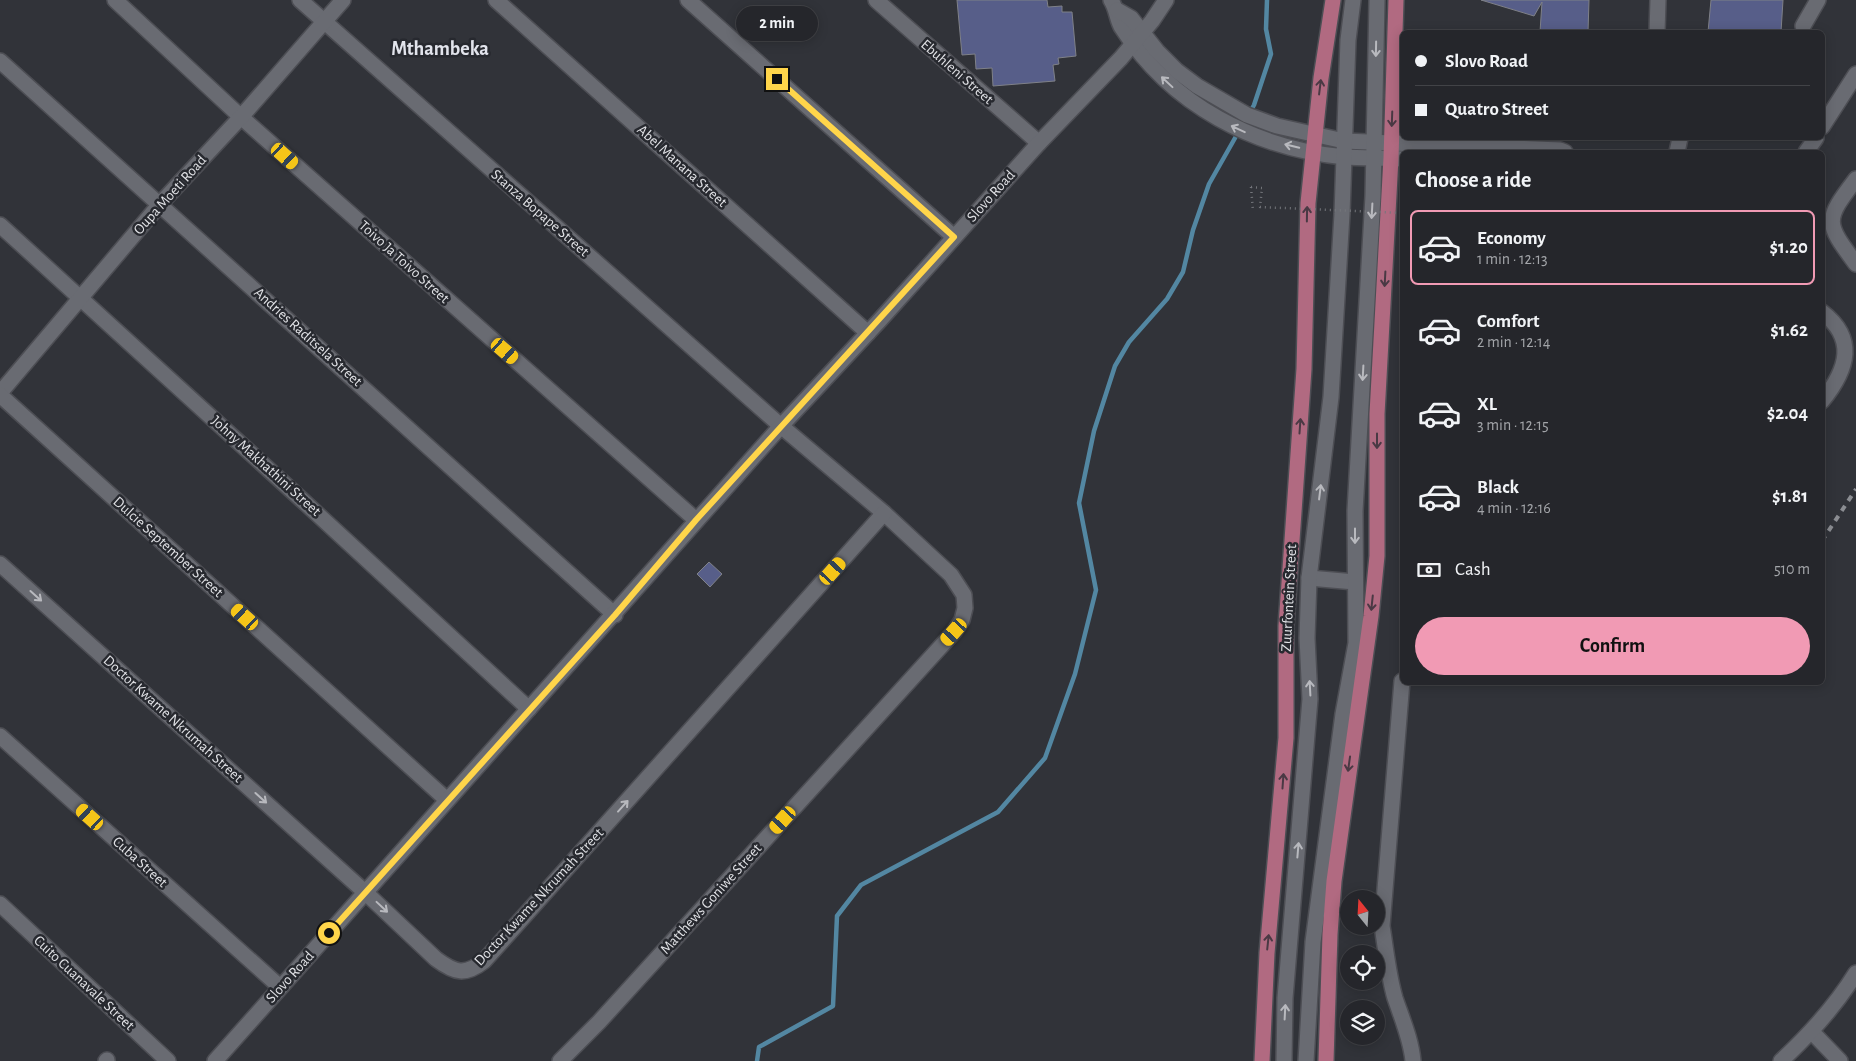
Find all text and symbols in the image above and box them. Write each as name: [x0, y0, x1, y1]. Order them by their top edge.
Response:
callout: 2 min: [736, 7, 818, 42]
text: 2 min: [759, 15, 795, 31]
street label: Ebuhleni Street: [918, 37, 996, 107]
district label: Mthambeka: [391, 39, 489, 59]
one-way arrow: [1371, 40, 1381, 56]
text: Slovo Road: [1445, 52, 1528, 71]
route end: [766, 68, 788, 90]
one-way arrow: [1161, 76, 1173, 88]
one-way arrow: [1315, 80, 1325, 96]
text: Quatro Street: [1445, 100, 1549, 119]
one-way arrow: [1388, 110, 1397, 126]
street label: Abel Manana Street: [634, 122, 730, 210]
one-way arrow: [1231, 124, 1246, 133]
car: [268, 140, 301, 172]
one-way arrow: [1285, 141, 1301, 151]
street label: Oupa Moeti Road: [131, 152, 209, 237]
street label: Stanza Bopape Street: [488, 167, 592, 260]
street label: Slovo Road: [964, 167, 1018, 225]
text: Choose a ride: [1415, 169, 1531, 191]
one-way arrow: [1368, 203, 1377, 219]
one-way arrow: [1302, 206, 1312, 222]
street label: Toivo Ja Toivo Street: [356, 218, 452, 306]
icon: car: [1417, 225, 1462, 270]
text: Economy: [1477, 229, 1546, 248]
text: $1.20: [1769, 238, 1808, 257]
text: 1 min · 12:13: [1477, 251, 1548, 267]
one-way arrow: [1380, 271, 1389, 287]
street label: Andries Raditsela Street: [251, 285, 365, 389]
icon: car: [1417, 308, 1462, 353]
text: Comfort: [1477, 312, 1539, 331]
text: $1.62: [1770, 321, 1808, 340]
text: 2 min · 12:14: [1477, 334, 1550, 350]
car: [488, 335, 521, 367]
one-way arrow: [1359, 365, 1368, 381]
icon: car: [1417, 391, 1462, 436]
text: XL: [1477, 395, 1497, 414]
text: $2.04: [1767, 404, 1808, 423]
street label: Johny Makhathini Street: [208, 413, 324, 519]
text: 3 min · 12:15: [1477, 417, 1549, 433]
one-way arrow: [1296, 418, 1305, 434]
one-way arrow: [1372, 432, 1382, 449]
icon: car: [1417, 474, 1462, 519]
text: Black: [1477, 478, 1519, 497]
one-way arrow: [1315, 484, 1325, 500]
text: $1.81: [1772, 487, 1808, 506]
street label: Dulcie September Street: [110, 494, 226, 600]
text: 4 min · 12:16: [1477, 500, 1551, 516]
one-way arrow: [1350, 527, 1360, 543]
street label: Zuurfontein Street: [1279, 544, 1299, 652]
car: [817, 555, 848, 587]
icon: cash: [1415, 556, 1443, 584]
text: Cash: [1455, 560, 1491, 579]
text: 510 m: [1774, 561, 1810, 577]
one-way arrow: [30, 590, 43, 602]
one-way arrow: [1367, 595, 1377, 611]
car: [228, 601, 261, 633]
car: [938, 616, 969, 648]
button: Confirm: [1415, 617, 1810, 675]
street label: Doctor Kwame Nkrumah Street: [100, 653, 246, 786]
one-way arrow: [1305, 681, 1314, 697]
one-way arrow: [1344, 756, 1354, 772]
one-way arrow: [1278, 773, 1287, 789]
one-way arrow: [255, 792, 268, 804]
one-way arrow: [617, 799, 628, 812]
car: [73, 801, 106, 833]
car: [767, 804, 798, 836]
street label: Doctor Kwame Nkrumah Street: [472, 825, 607, 969]
street label: Cuba Street: [110, 834, 170, 890]
street label: Matthews Goniwe Street: [658, 841, 765, 957]
one-way arrow: [1293, 843, 1302, 859]
north arrow: [1340, 890, 1385, 935]
map controls: [1340, 890, 1385, 1045]
one-way arrow: [375, 901, 388, 913]
route start: [318, 922, 340, 944]
street label: Cuito Cuanavale Street: [31, 933, 137, 1033]
one-way arrow: [1263, 935, 1273, 951]
button: locate: [1340, 945, 1385, 990]
street label: Slovo Road: [263, 948, 317, 1006]
button: layers: [1340, 1000, 1385, 1045]
one-way arrow: [1280, 1005, 1289, 1021]

